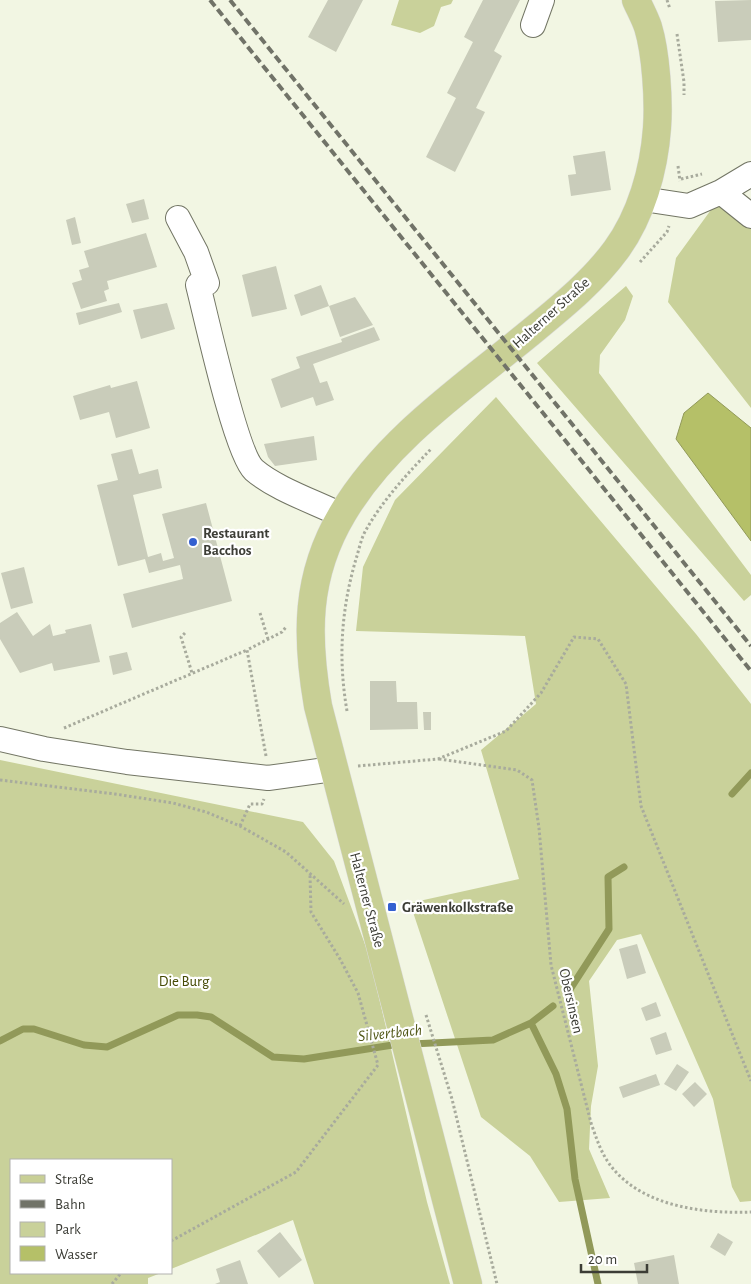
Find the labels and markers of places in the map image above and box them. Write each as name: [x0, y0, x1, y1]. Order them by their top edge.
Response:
place label: Restaurant Bacchos: [203, 526, 269, 558]
marker: Restaurant Bacchos: [187, 536, 199, 548]
place label: Gräwenkolkstraße: [402, 900, 513, 915]
marker: Gräwenkolkstraße: [386, 901, 398, 913]

